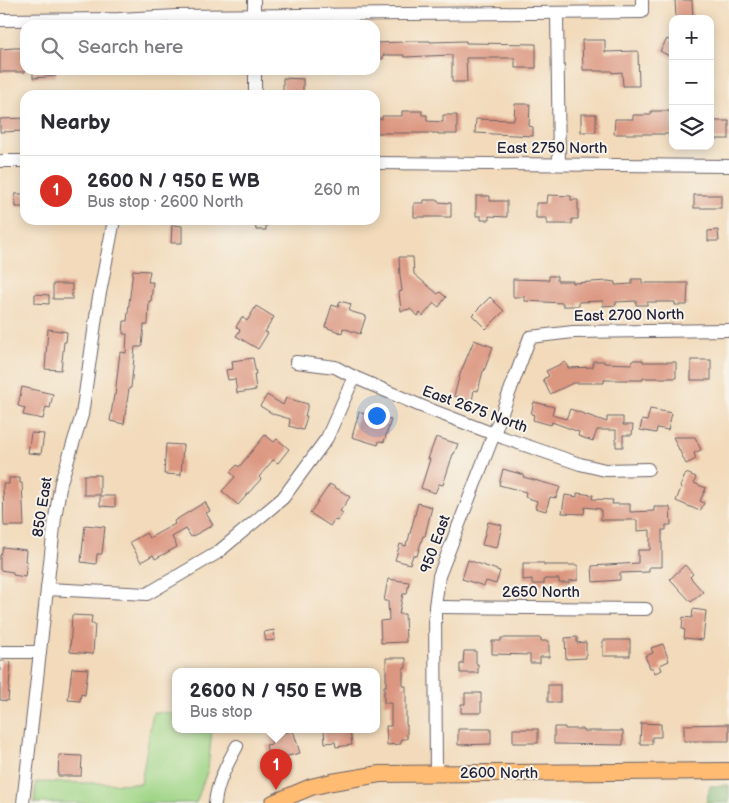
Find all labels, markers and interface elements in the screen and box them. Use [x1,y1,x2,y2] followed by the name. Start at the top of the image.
[669,15,714,150] map controls
[669,15,714,60] button: +
[20,20,380,75] search box
[38,34,66,62] icon: search
[78,36,183,59] text: Search here
[669,60,714,105] button: −
[669,105,714,150] button: layers
[40,110,110,135] text: Nearby
[497,139,607,158] street label: East 2750 North
[87,170,260,193] text: 2600 N / 950 E WB
[53,181,59,200] text: 1
[314,181,360,200] text: 260 m
[87,193,243,212] text: Bus stop · 2600 North
[574,305,684,326] street label: East 2700 North
[420,382,530,437] street label: East 2675 North
[364,403,390,429] your location
[28,475,57,539] street label: 850 East
[416,512,455,576] street label: 950 East
[502,583,580,602] street label: 2650 North
[172,668,380,733] popup
[190,680,362,703] text: 2600 N / 950 E WB
[190,703,252,722] text: Bus stop
[260,749,292,790] pin: 1
[460,764,538,783] street label: 2600 North

